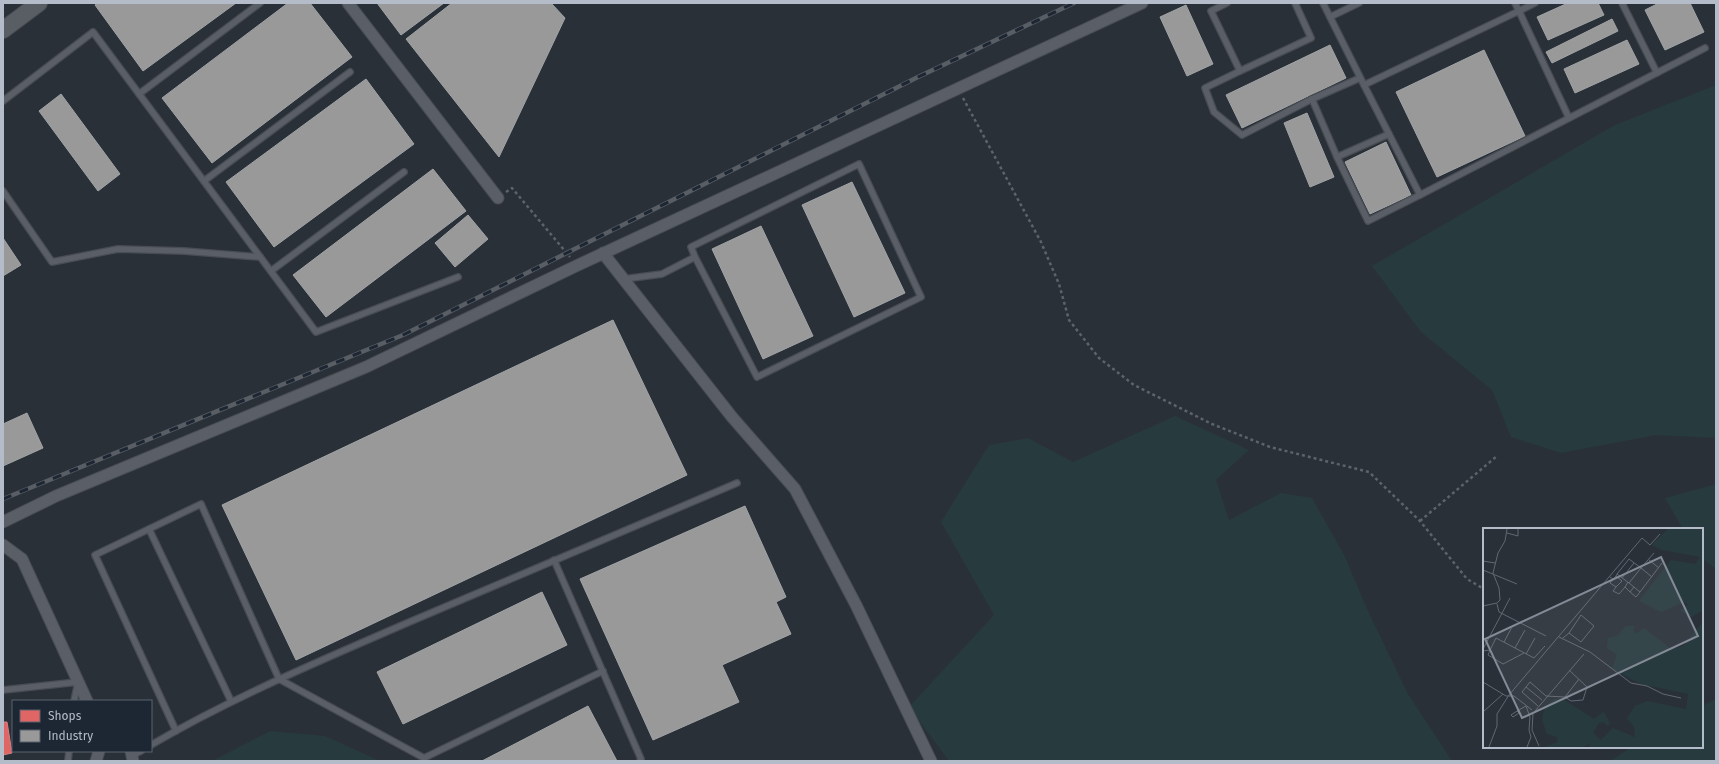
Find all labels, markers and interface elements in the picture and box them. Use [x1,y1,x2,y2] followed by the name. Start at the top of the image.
[1483,528,1703,748] inset map
[12,700,152,752] legend
[48,709,82,723] text: Shops
[48,729,93,743] text: Industry

